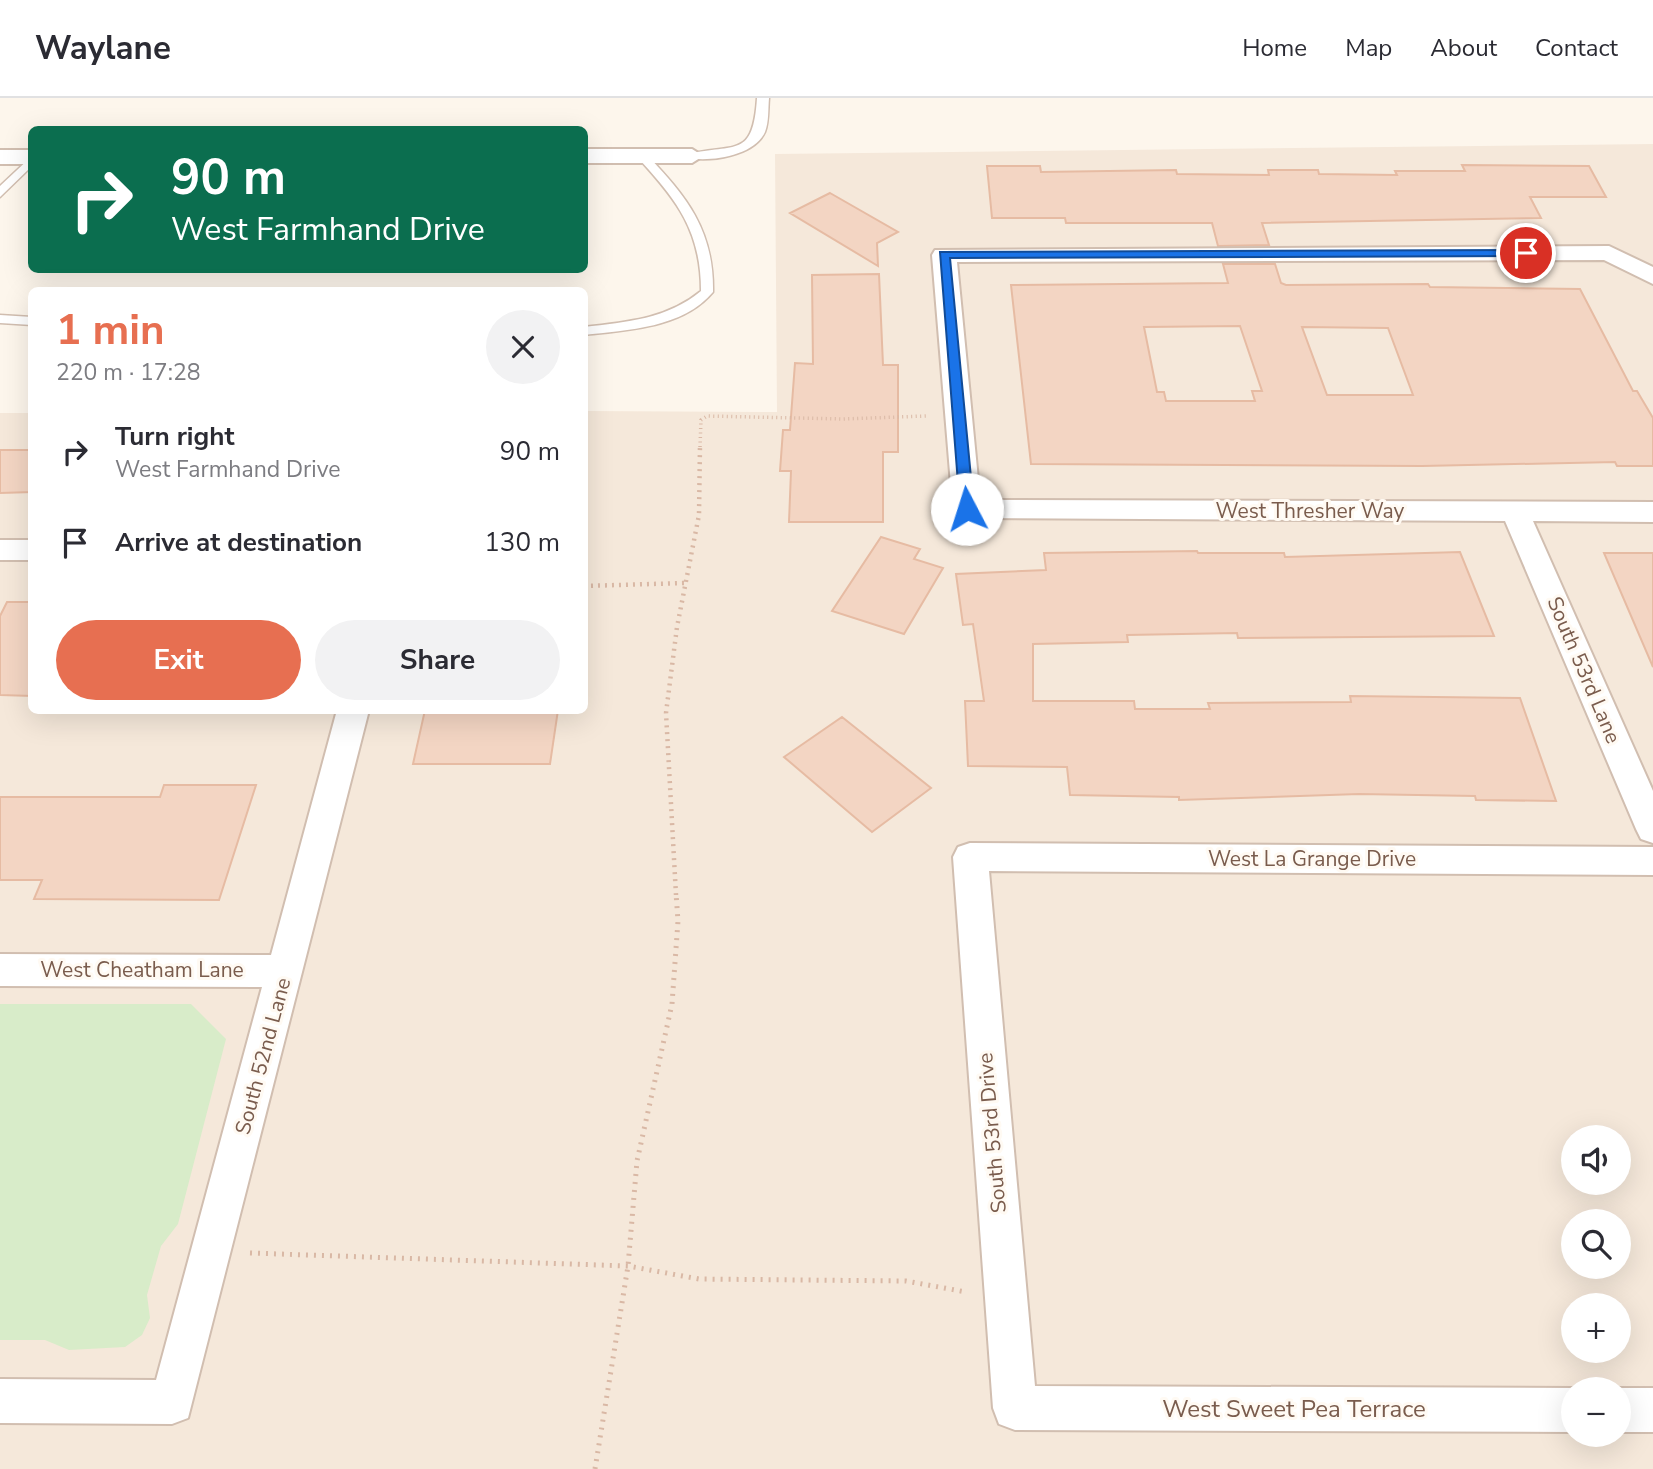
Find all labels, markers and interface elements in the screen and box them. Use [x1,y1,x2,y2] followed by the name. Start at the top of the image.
[35,26,171,71] text: Waylane
[1242,32,1307,64] text: Home
[1345,32,1392,64] text: Map
[1430,32,1497,64] text: About
[1535,32,1618,64] text: Contact
[171,144,286,211] text: 90 m
[56,154,147,245] icon: right
[171,208,485,251] text: West Farmhand Drive
[1496,223,1556,283] pin
[1507,234,1545,272] icon: arrive
[56,302,165,359] text: 1 min
[486,310,560,384] button: close
[56,357,201,388] text: 220 m · 17:28
[115,419,234,454] text: Turn right
[56,433,94,471] icon: right
[500,434,560,469] text: 90 m
[115,454,341,485] text: West Farmhand Drive
[930,472,1004,546] position arrow
[1216,497,1405,525] street label: West Thresher Way
[56,524,94,562] icon: arrive
[115,525,362,560] text: Arrive at destination
[484,525,560,560] text: 130 m
[1540,592,1628,748] street label: South 53rd Lane
[56,620,301,700] button: Exit
[315,620,560,700] button: Share
[1208,845,1416,873] street label: West La Grange Drive
[40,956,244,984] street label: West Cheatham Lane
[229,974,297,1138] street label: South 52nd Lane
[971,1052,1013,1214] street label: South 53rd Drive
[1561,1125,1631,1447] map controls
[1561,1125,1631,1195] button: sound
[1561,1209,1631,1279] button: search
[1561,1293,1631,1363] button: +
[1561,1377,1631,1447] button: −
[1162,1393,1426,1425] street label: West Sweet Pea Terrace

